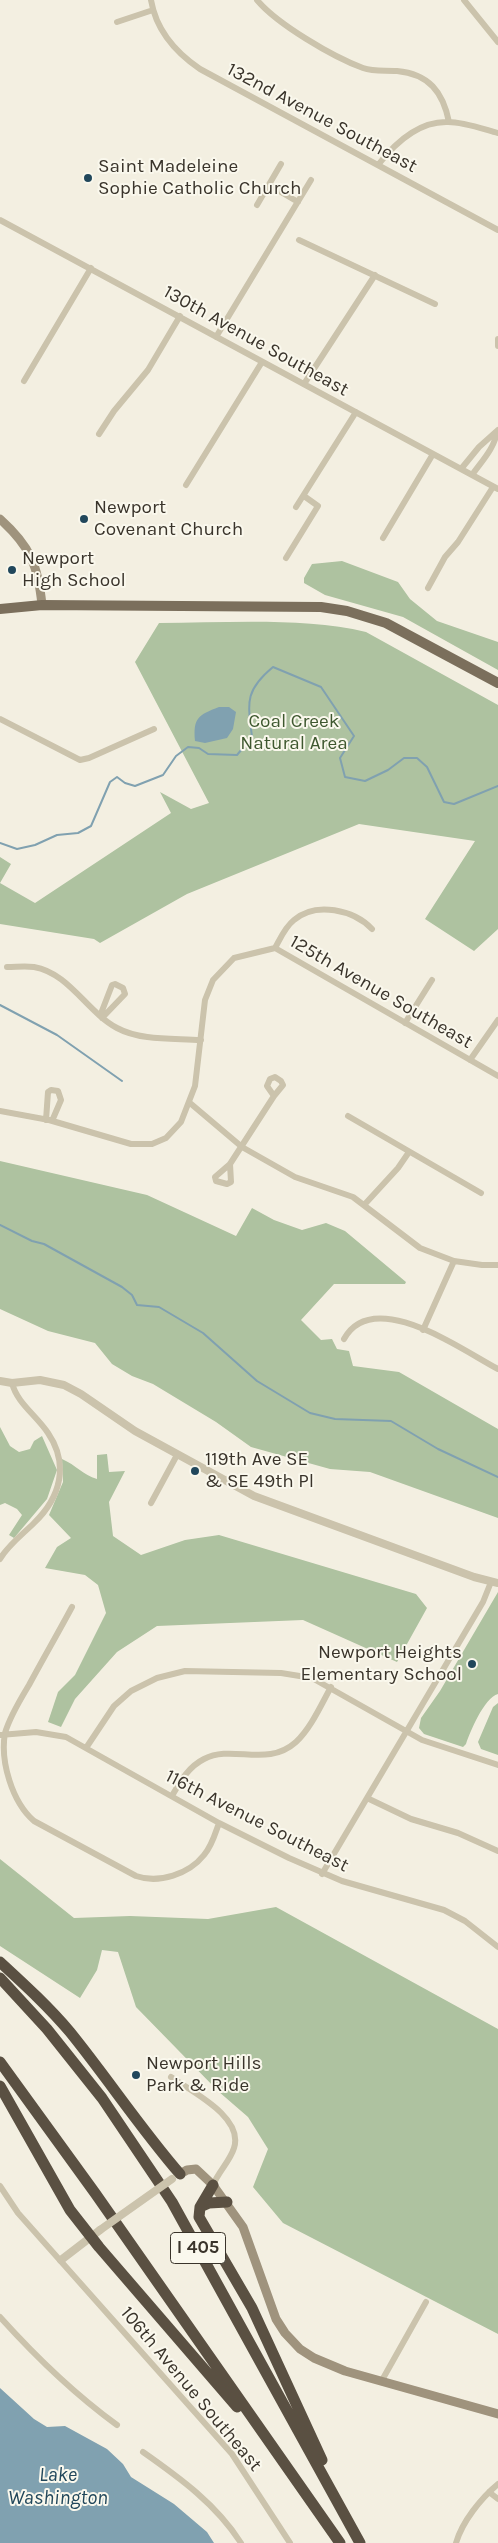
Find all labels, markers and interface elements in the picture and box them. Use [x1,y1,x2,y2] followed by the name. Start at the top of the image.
[223,58,421,178] street label: 132nd Avenue Southeast
[98,156,302,200] place label: Saint Madeleine Sophie Catholic Church
[82,172,94,184] marker: Saint Madeleine Sophie Catholic Church
[159,281,353,401] street label: 130th Avenue Southeast
[94,497,243,541] place label: Newport Covenant Church
[78,513,90,525] marker: Newport Covenant Church
[22,548,126,592] place label: Newport High School
[6,564,18,576] marker: Newport High School
[240,711,348,755] park label: Coal Creek Natural Area
[285,930,477,1054] street label: 125th Avenue Southeast
[205,1449,314,1493] place label: 119th Ave SE & SE 49th Pl
[189,1465,201,1477] marker: 119th Ave SE & SE 49th Pl
[301,1642,462,1686] place label: Newport Heights Elementary School
[466,1658,478,1670] marker: Newport Heights Elementary School
[161,1765,353,1877] street label: 116th Avenue Southeast
[146,2053,262,2097] place label: Newport Hills Park & Ride
[130,2069,142,2081] marker: Newport Hills Park & Ride
[170,2232,226,2264] road number: I 405
[115,2302,267,2476] street label: 106th Avenue Southeast
[8,2463,108,2510] water label: Lake Washington

